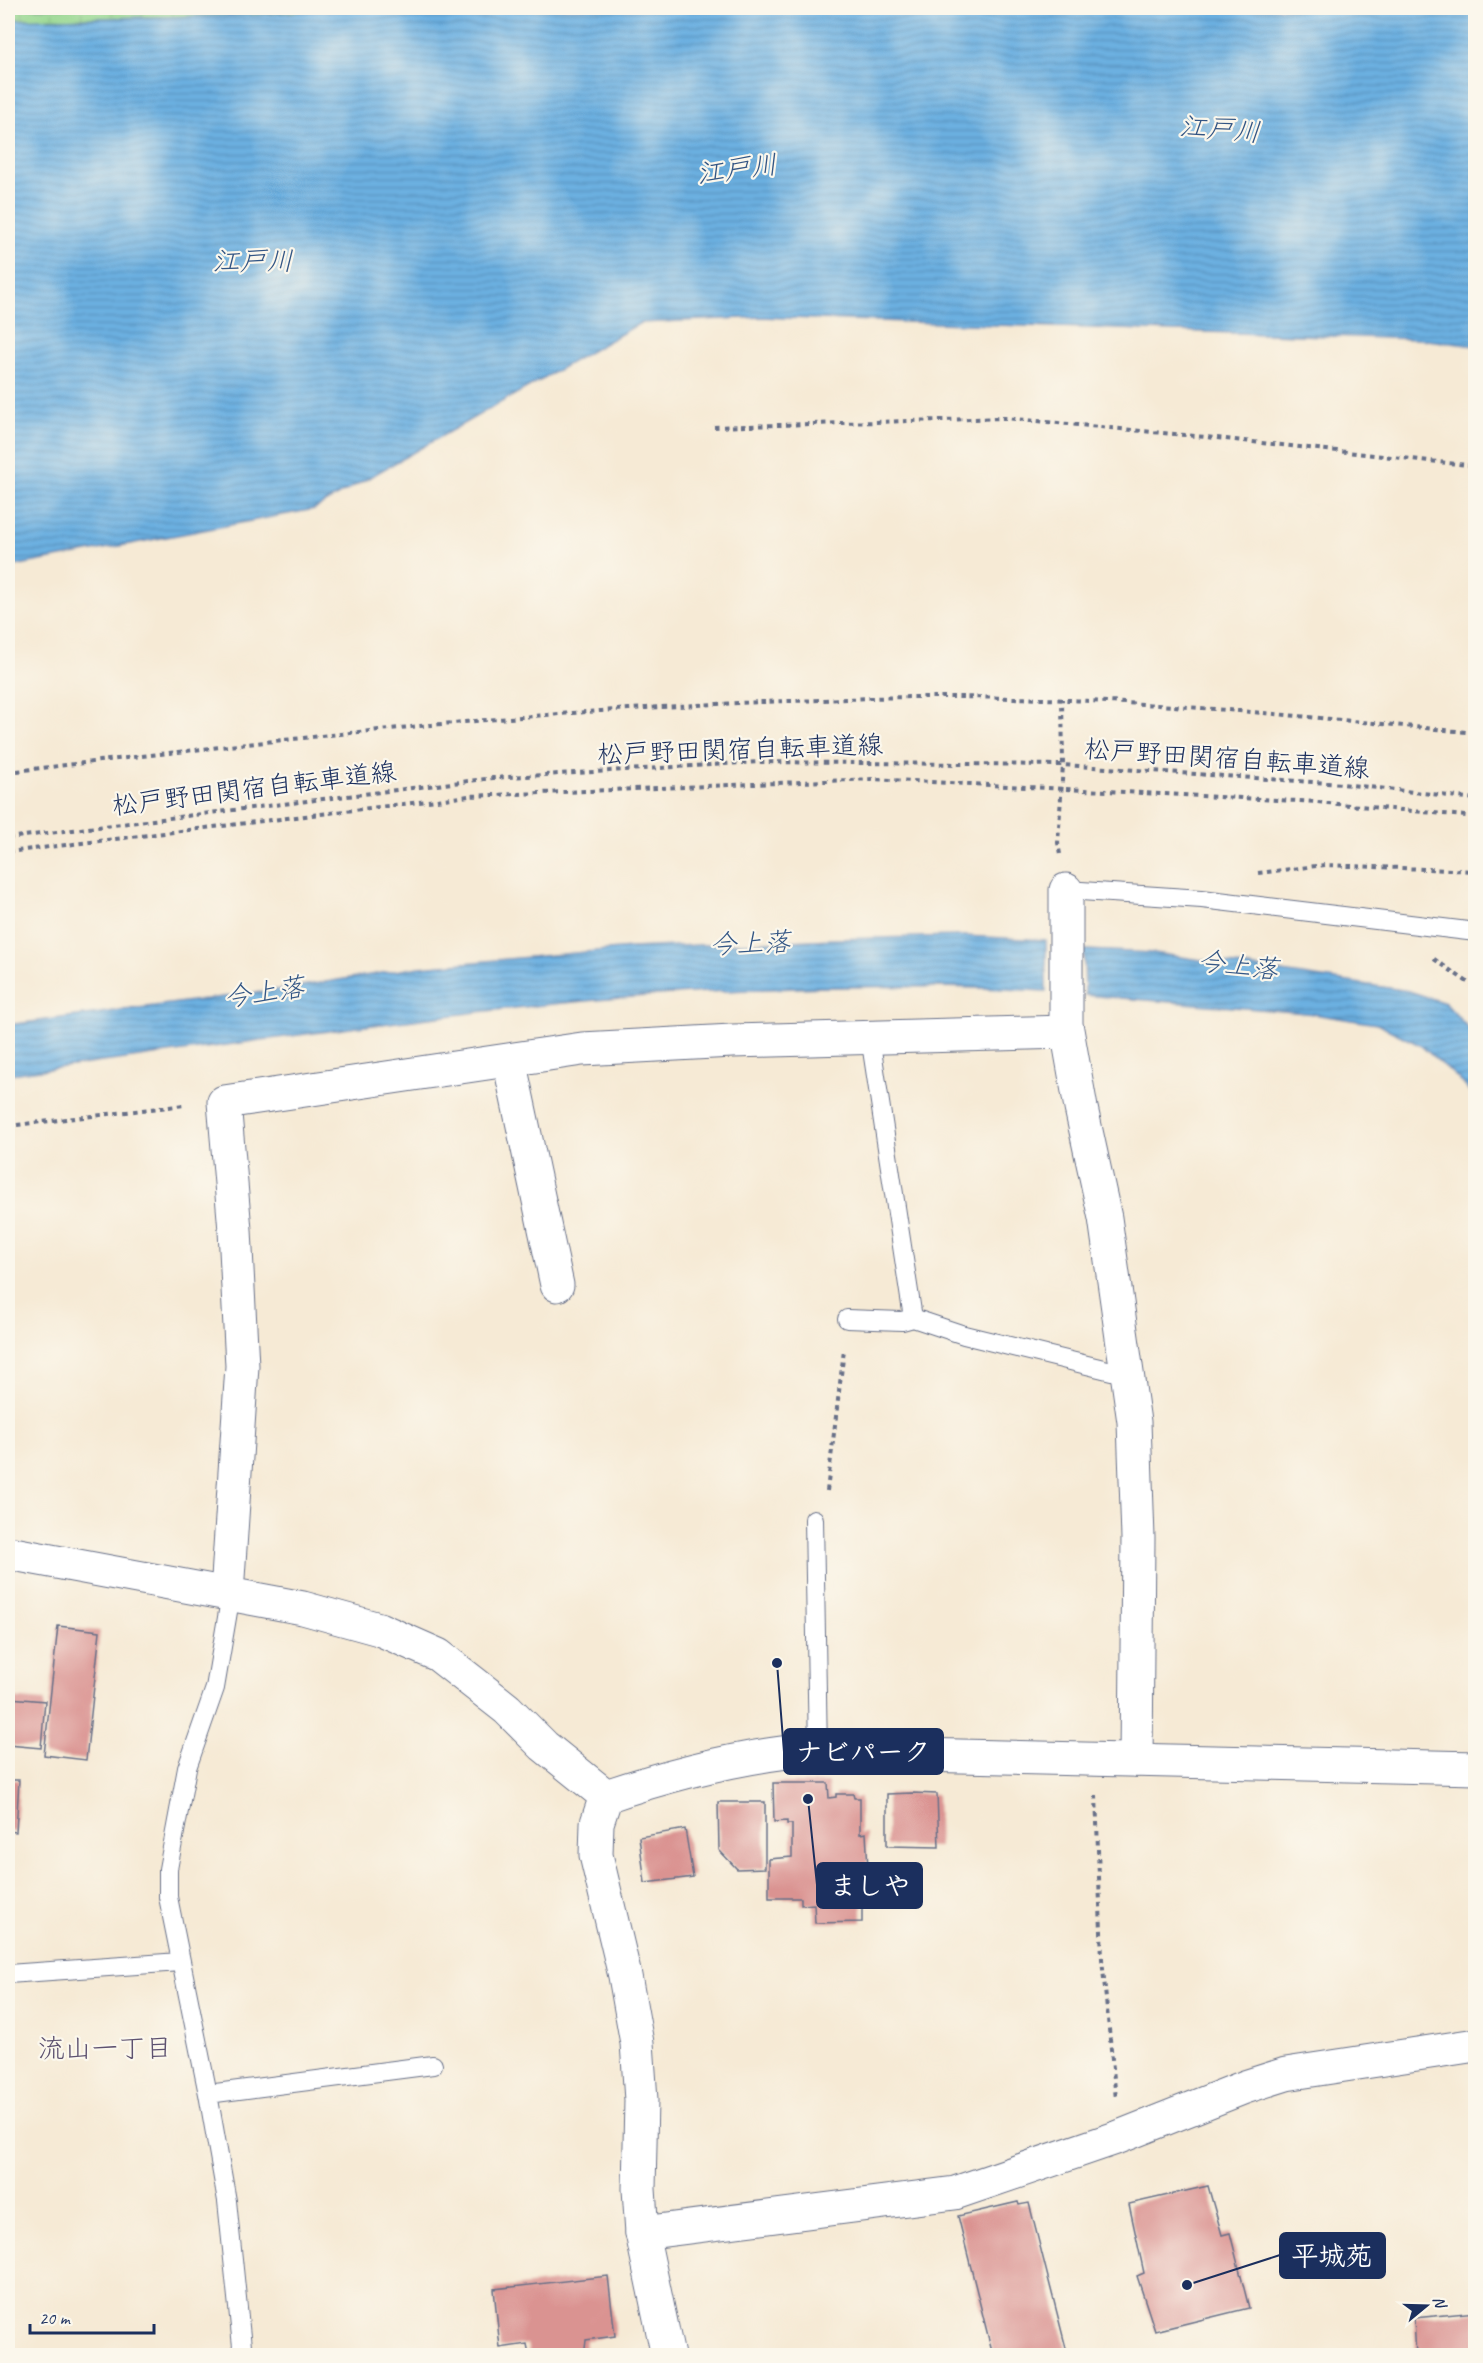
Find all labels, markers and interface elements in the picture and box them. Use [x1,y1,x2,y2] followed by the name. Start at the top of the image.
[1178,109,1262,149] water label: 江戸川
[695,147,779,191] water label: 江戸川
[213,244,294,278] water label: 江戸川
[597,728,884,771] street label: 松戸野田関宿自転車道線
[1083,732,1371,785] street label: 松戸野田関宿自転車道線
[110,755,398,822] street label: 松戸野田関宿自転車道線
[709,925,793,961] water label: 今上落
[1196,943,1282,987] water label: 今上落
[222,969,308,1014] water label: 今上落
[784,1729,943,1774] callout: ナビパーク
[796,1735,931,1769] text: ナビパーク
[817,1863,922,1908] callout: ましや
[830,1869,911,1903] text: ましや
[38,2031,173,2065] district label: 流山一丁目
[1280,2233,1385,2278] callout: 平城苑
[1292,2239,1373,2273] text: 平城苑
[1396,2276,1456,2336] north arrow
[1428,2294,1451,2312] text: N
[30,2297,154,2335] scale bar
[39,2307,72,2329] text: 20 m

